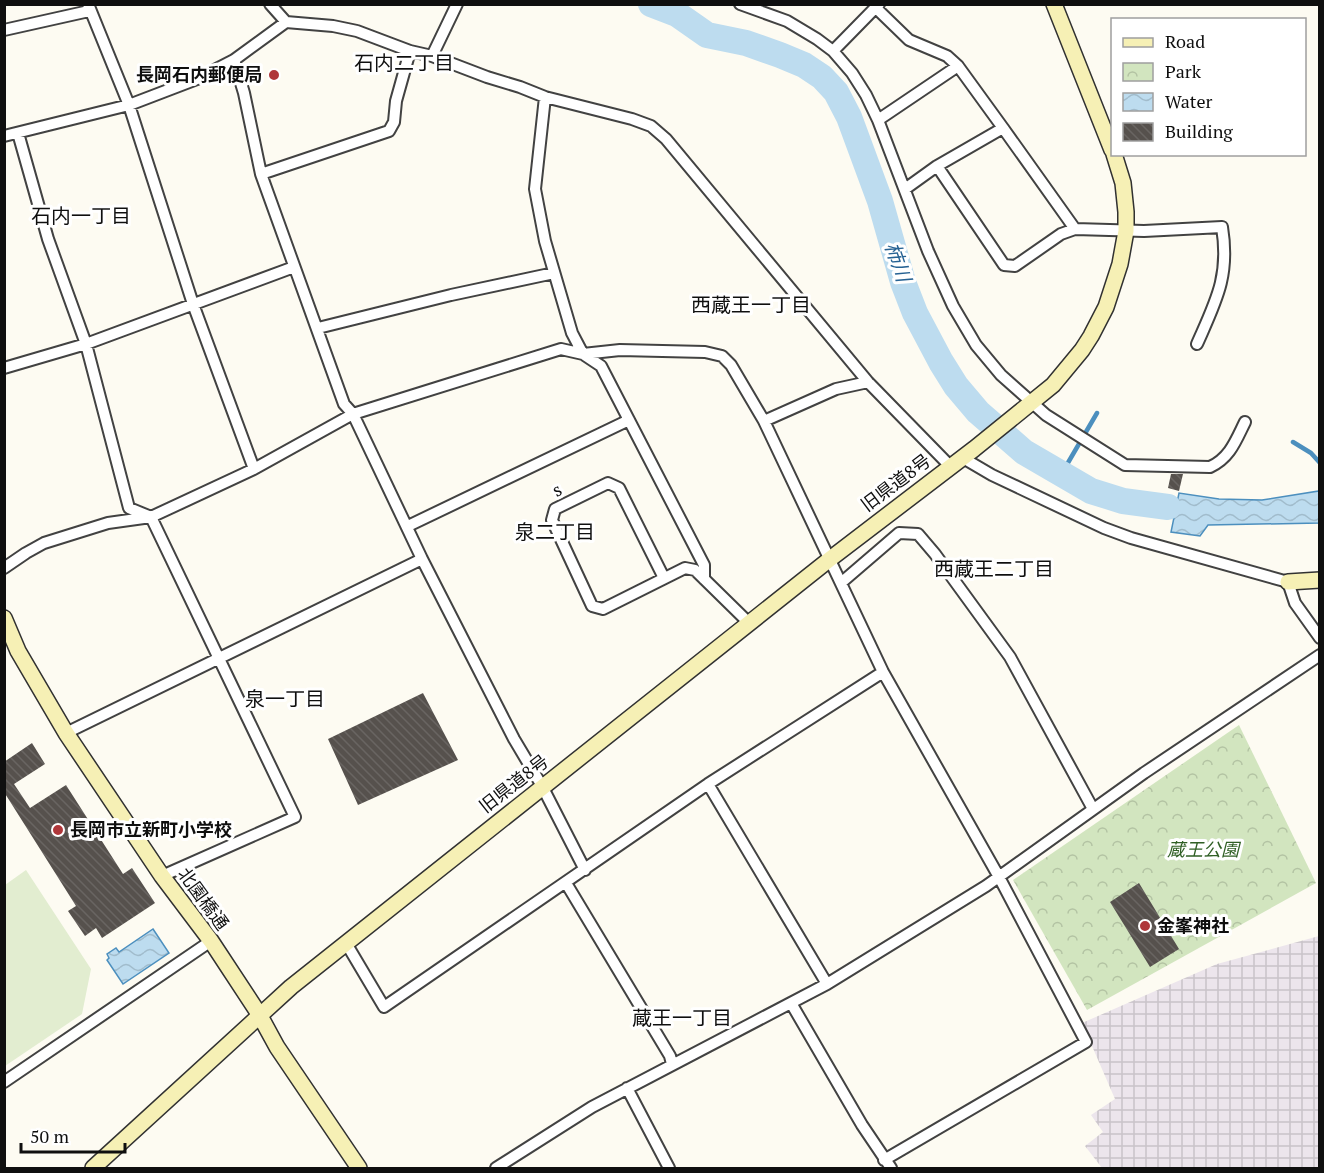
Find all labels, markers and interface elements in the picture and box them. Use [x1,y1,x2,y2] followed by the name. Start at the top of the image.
[1111,18,1306,156] legend
[1165,29,1205,53] text: Road
[354,49,454,76] district label: 石内二丁目
[1165,59,1202,83] text: Park
[136,62,262,86] place label: 長岡石内郵便局
[267,68,281,82] marker: 長岡石内郵便局
[1165,89,1212,113] text: Water
[1165,119,1233,143] text: Building
[31,202,131,229] district label: 石内一丁目
[879,239,918,287] water label: 柿川
[691,291,811,318] district label: 西蔵王一丁目
[856,448,935,516] street label: 旧県道8号
[547,477,566,502] street label: s
[515,518,595,545] district label: 泉二丁目
[934,555,1054,582] district label: 西蔵王二丁目
[245,685,325,712] district label: 泉一丁目
[474,749,553,818] street label: 旧県道8号
[70,817,232,841] place label: 長岡市立新町小学校
[51,823,65,837] marker: 長岡市立新町小学校
[1167,837,1242,861] park label: 蔵王公園
[173,862,235,935] street label: 北園橋通
[1157,913,1229,937] place label: 金峯神社
[1138,919,1152,933] marker: 金峯神社
[632,1004,732,1031] district label: 蔵王一丁目
[21,1116,124,1154] scale bar
[30,1124,70,1148] text: 50 m

